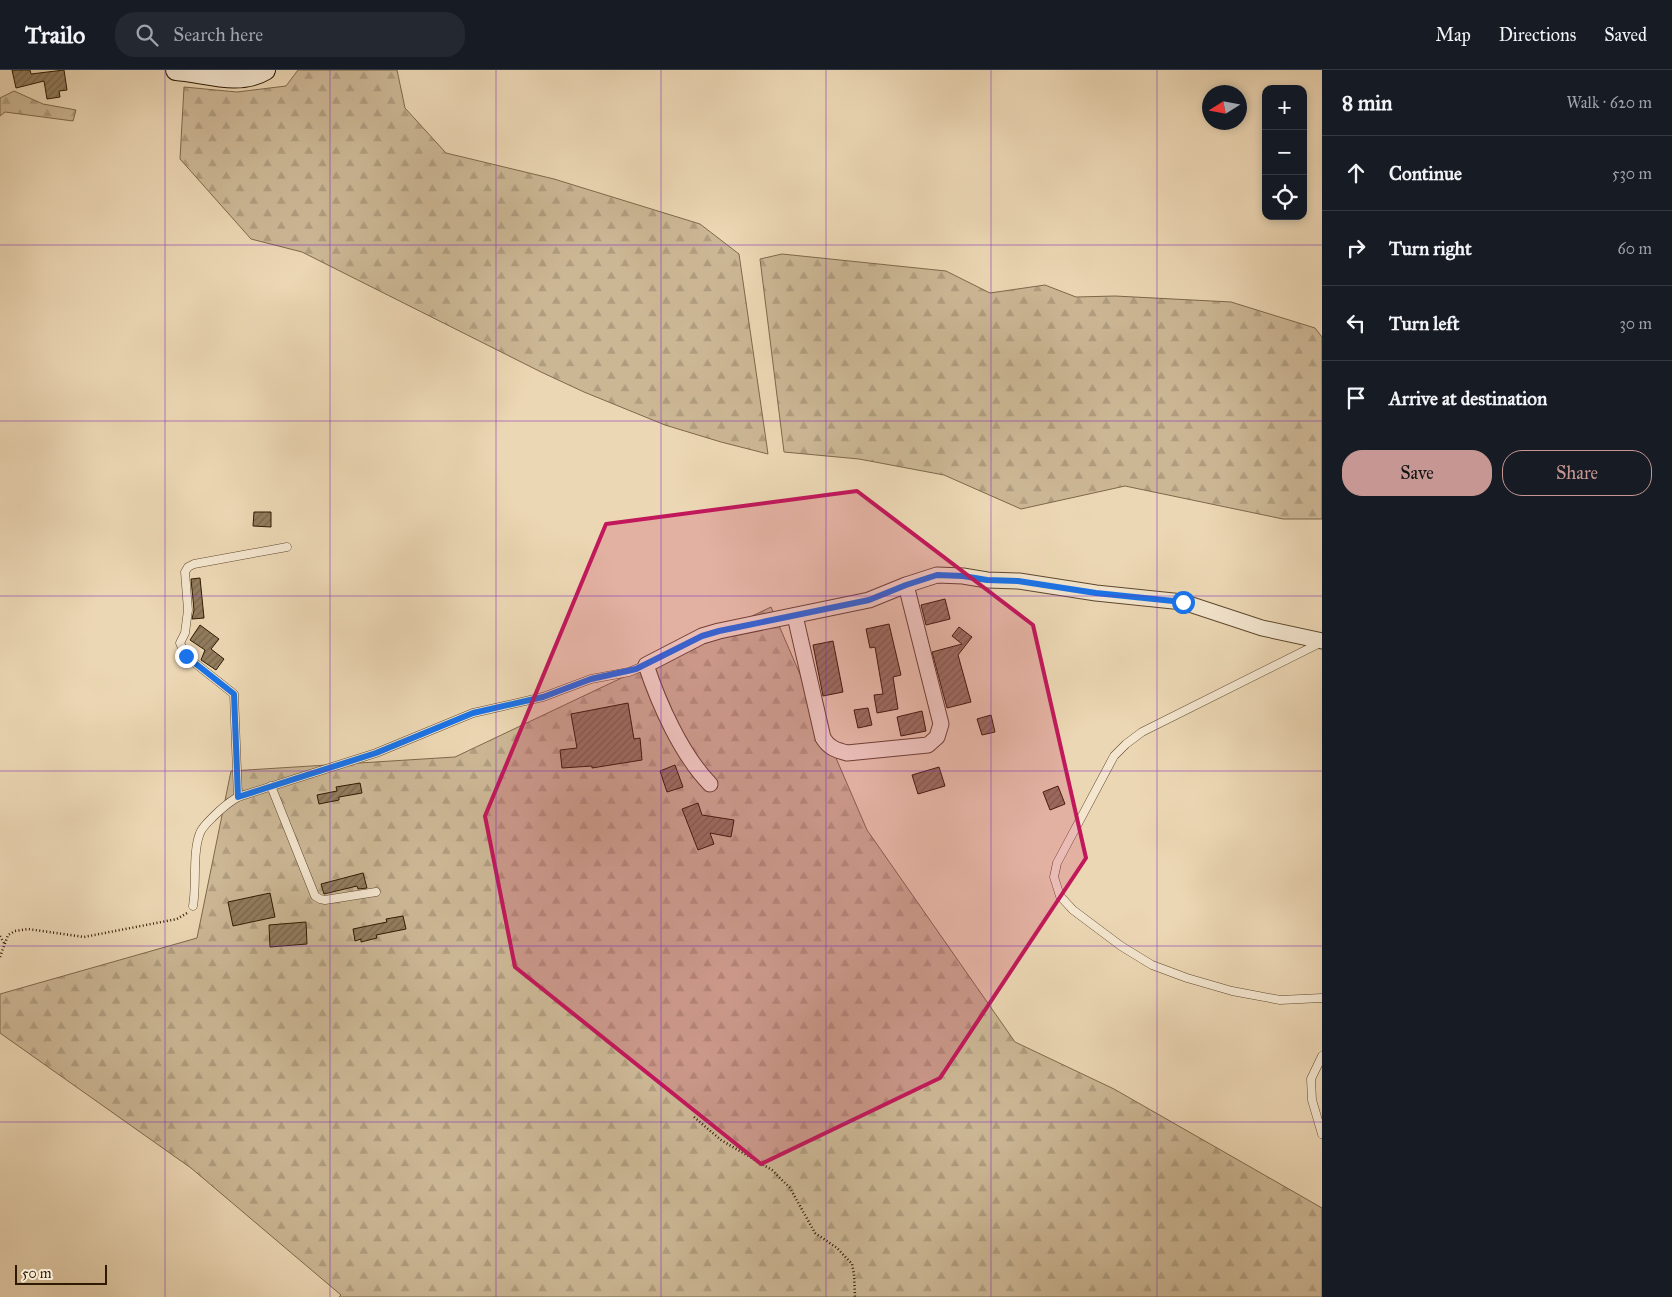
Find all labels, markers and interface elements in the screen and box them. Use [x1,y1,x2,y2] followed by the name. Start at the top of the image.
[115,12,465,57] search box
[25,20,85,50] text: Trailo
[133,21,161,49] icon: search
[173,23,263,46] text: Search here
[1435,24,1471,46] text: Map
[1499,24,1576,46] text: Directions
[1604,24,1647,46] text: Saved
[1202,85,1247,130] north arrow
[1262,85,1307,220] map controls
[1262,85,1307,130] button: +
[1342,90,1392,116] text: 8 min
[1566,93,1652,112] text: Walk · 620 m
[1262,130,1307,175] button: −
[1342,159,1370,187] icon: ahead
[1389,162,1462,185] text: Continue
[1612,164,1652,183] text: 530 m
[1262,175,1307,220] button: locate
[1342,234,1370,262] icon: right
[1389,237,1472,260] text: Turn right
[1618,239,1652,258] text: 60 m
[1342,309,1370,337] icon: left
[1389,312,1459,335] text: Turn left
[1619,314,1652,333] text: 30 m
[1342,384,1370,412] icon: arrive
[1389,387,1547,410] text: Arrive at destination
[1342,450,1492,496] button: Save
[1502,450,1652,496] button: Share
[1172,591,1195,614] route start
[175,645,198,668] route end
[15,1262,108,1285] scale bar
[22,1265,51,1282] text: 50 m

